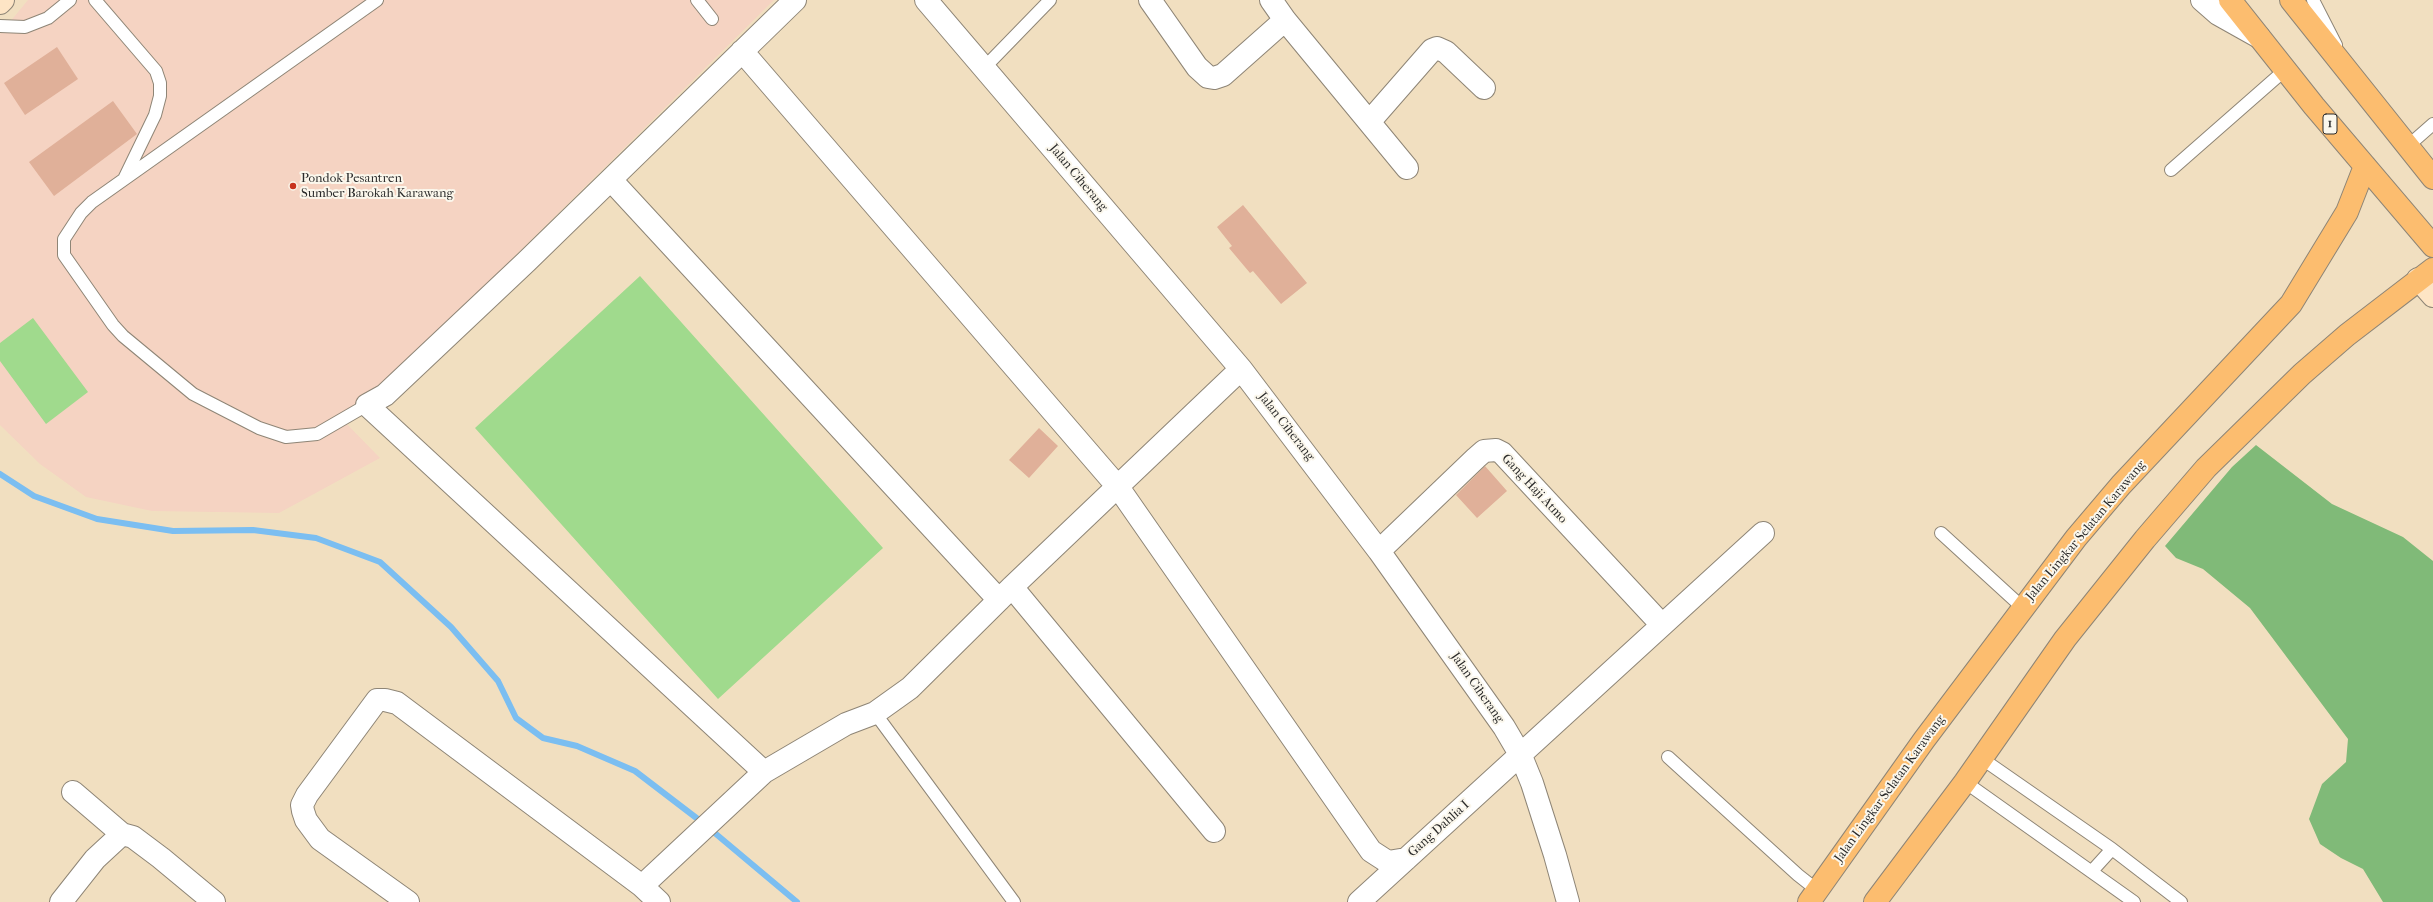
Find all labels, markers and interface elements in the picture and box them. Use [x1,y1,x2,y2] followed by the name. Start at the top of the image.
[2323,114,2337,134] road number: 1
[1045,141,1111,215] street label: Jalan Ciherang
[301,171,453,202] place label: Pondok Pesantren Sumber Barokah Karawang
[288,181,298,191] marker: Pondok Pesantren Sumber Barokah Karawang
[1254,390,1318,464] street label: Jalan Ciherang
[1498,451,1570,527] street label: Gang Haji Atmo
[2023,458,2149,604] street label: Jalan Lingkar Selatan Karawang
[1447,650,1507,726] street label: Jalan Ciherang
[1831,712,1949,866] street label: Jalan Lingkar Selatan Karawang
[1405,797,1473,861] street label: Gang Dahlia I

